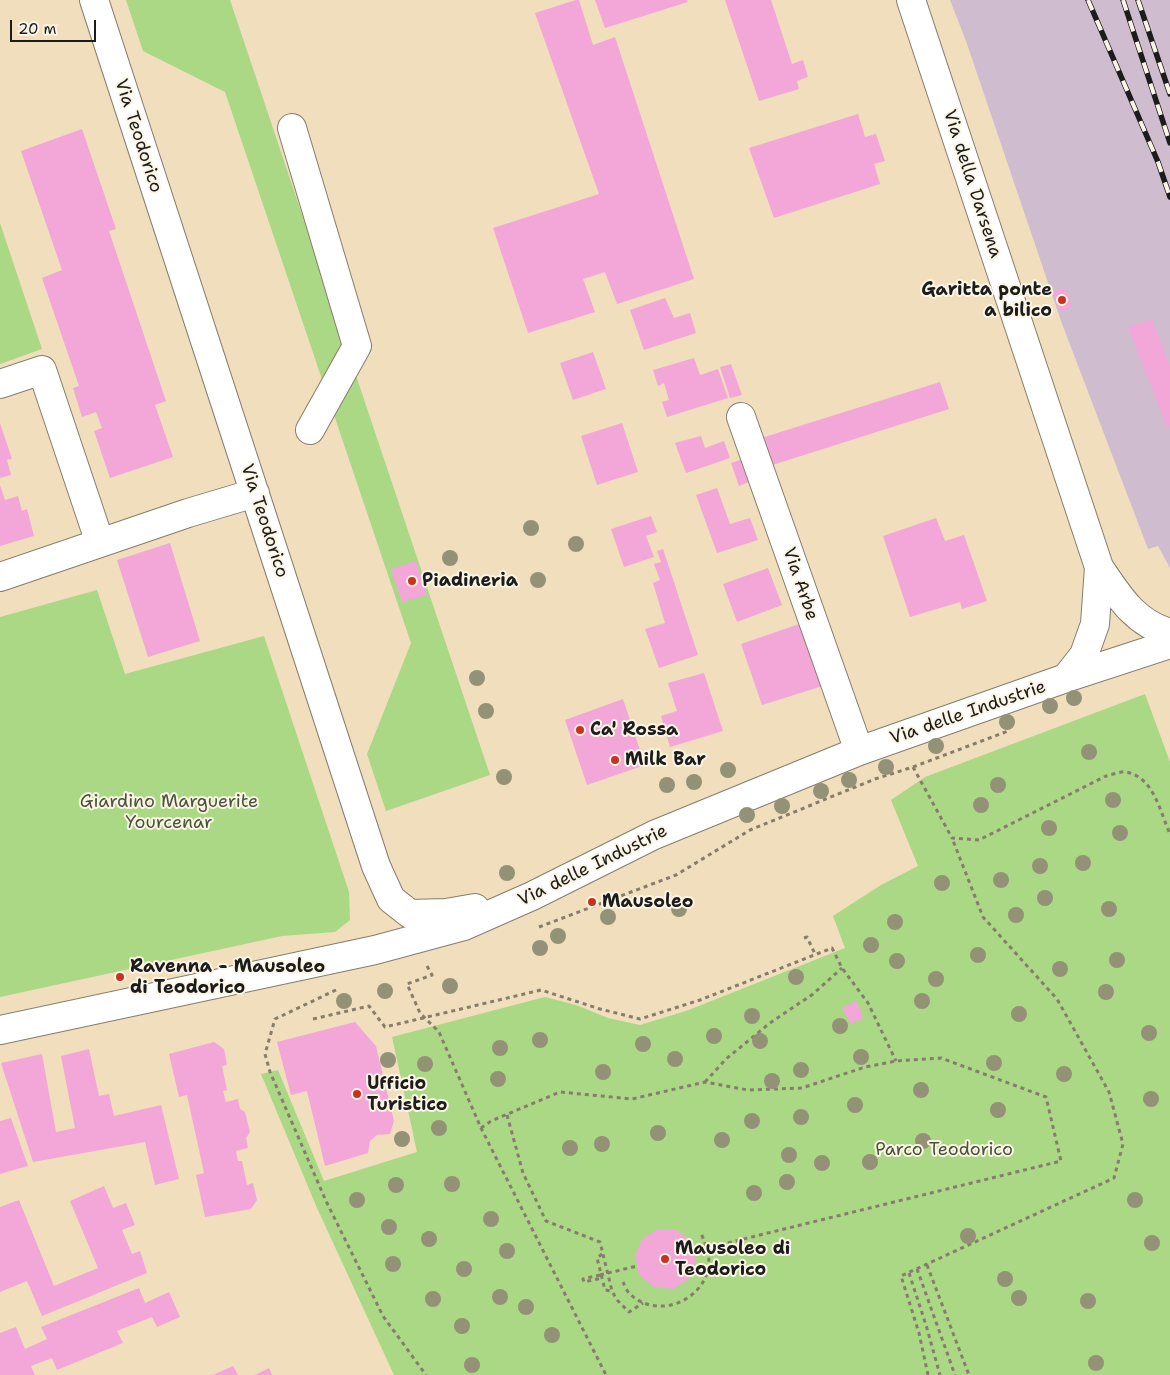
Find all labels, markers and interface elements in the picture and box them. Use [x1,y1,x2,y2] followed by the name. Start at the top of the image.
[12,10,99,42] scale bar
[18,19,57,39] text: 20 m
[109,76,167,196] street label: Via Teodorico
[938,107,1006,261] street label: Via della Darsena
[921,279,1052,322] place label: Garitta ponte a bilico
[1056,294,1068,306] marker: Garitta ponte a bilico
[235,461,293,581] street label: Via Teodorico
[777,545,823,623] street label: Via Arbe
[422,570,518,592] place label: Piadineria
[406,575,418,587] marker: Piadineria
[887,676,1049,750] street label: Via delle Industrie
[590,719,678,741] place label: Ca' Rossa
[574,724,586,736] marker: Ca' Rossa
[625,749,706,771] place label: Milk Bar
[609,754,621,766] marker: Milk Bar
[80,791,258,834] park label: Giardino Marguerite Yourcenar
[515,820,671,912] street label: Via delle Industrie
[602,891,693,913] place label: Mausoleo
[586,896,598,908] marker: Mausoleo
[130,956,325,999] place label: Ravenna - Mausoleo di Teodorico
[114,971,126,983] marker: Ravenna - Mausoleo di Teodorico
[367,1073,447,1116] place label: Ufficio Turistico
[351,1088,363,1100] marker: Ufficio Turistico
[875,1139,1013,1161] park label: Parco Teodorico
[675,1238,790,1280] place label: Mausoleo di Teodorico
[659,1253,671,1265] marker: Mausoleo di Teodorico

